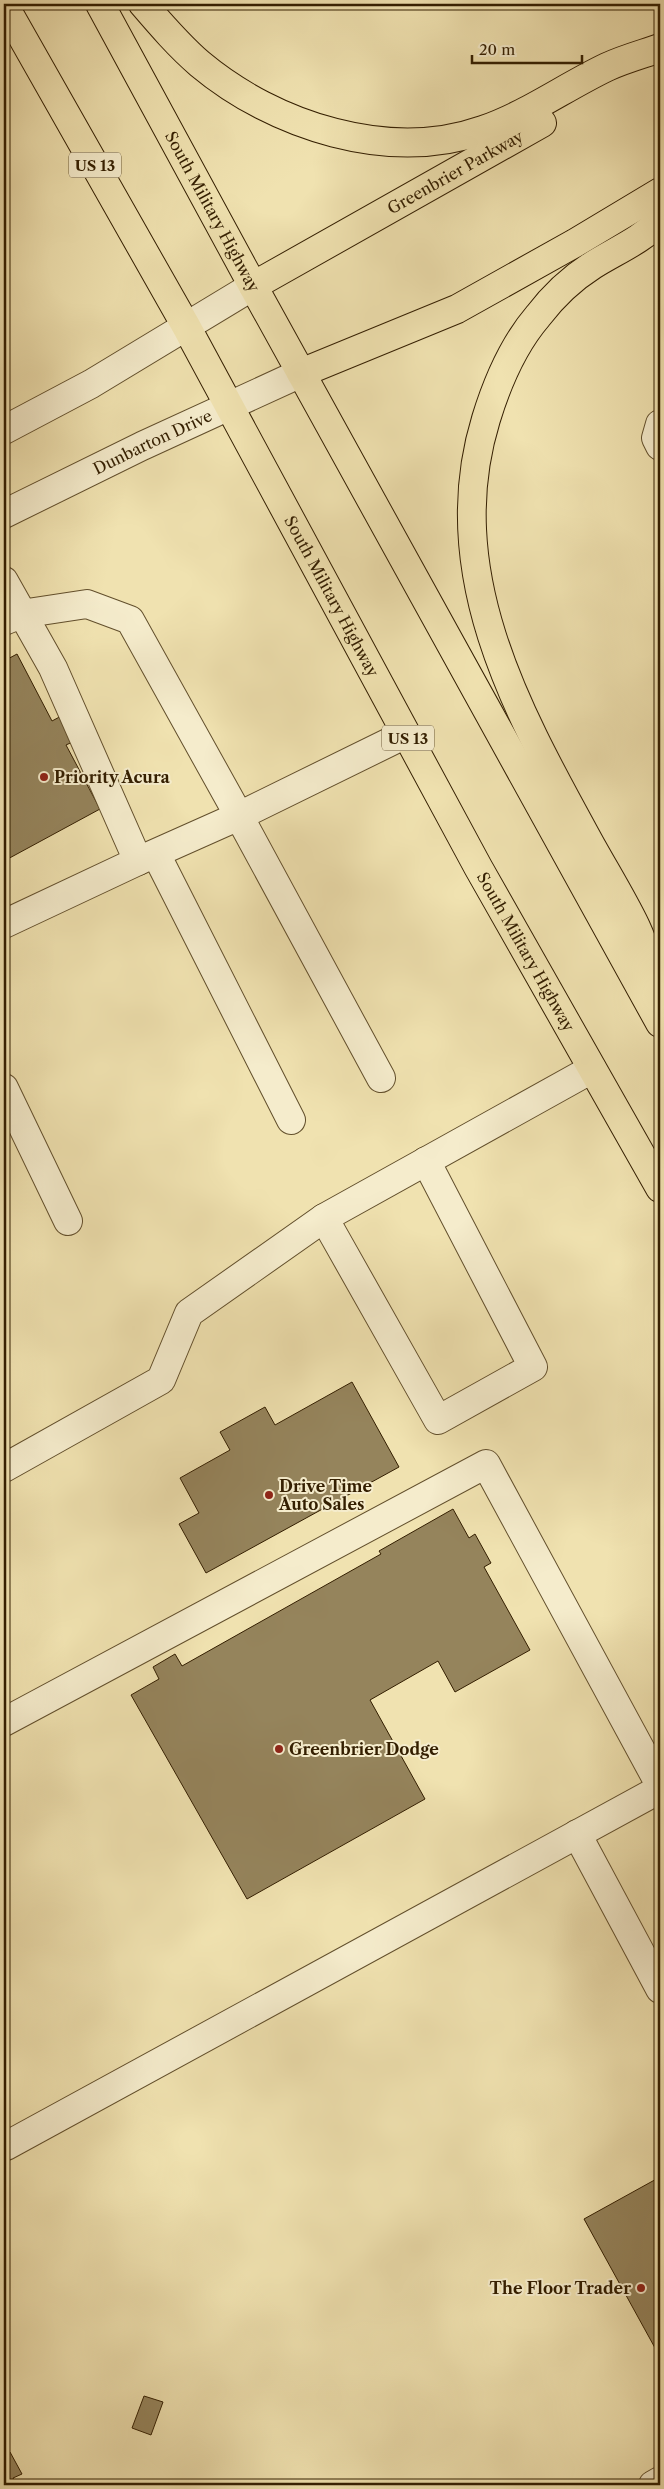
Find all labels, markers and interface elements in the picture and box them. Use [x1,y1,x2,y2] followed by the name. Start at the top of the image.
[472,32,582,64] scale bar
[479,40,515,59] text: 20 m
[384,125,527,218] street label: Greenbrier Parkway
[161,128,265,296] street label: South Military Highway
[69,152,121,178] road number: US 13
[90,405,215,479] street label: Dunbarton Drive
[280,512,384,681] street label: South Military Highway
[382,726,434,750] road number: US 13
[54,767,171,787] place label: Priority Acura
[38,771,50,783] marker: Priority Acura
[473,868,580,1036] street label: South Military Highway
[278,1476,373,1514] place label: Drive Time Auto Sales
[263,1489,275,1501] marker: Drive Time Auto Sales
[289,1739,439,1759] place label: Greenbrier Dodge
[273,1743,285,1755] marker: Greenbrier Dodge
[490,2278,631,2298] place label: The Floor Trader
[635,2282,647,2294] marker: The Floor Trader

